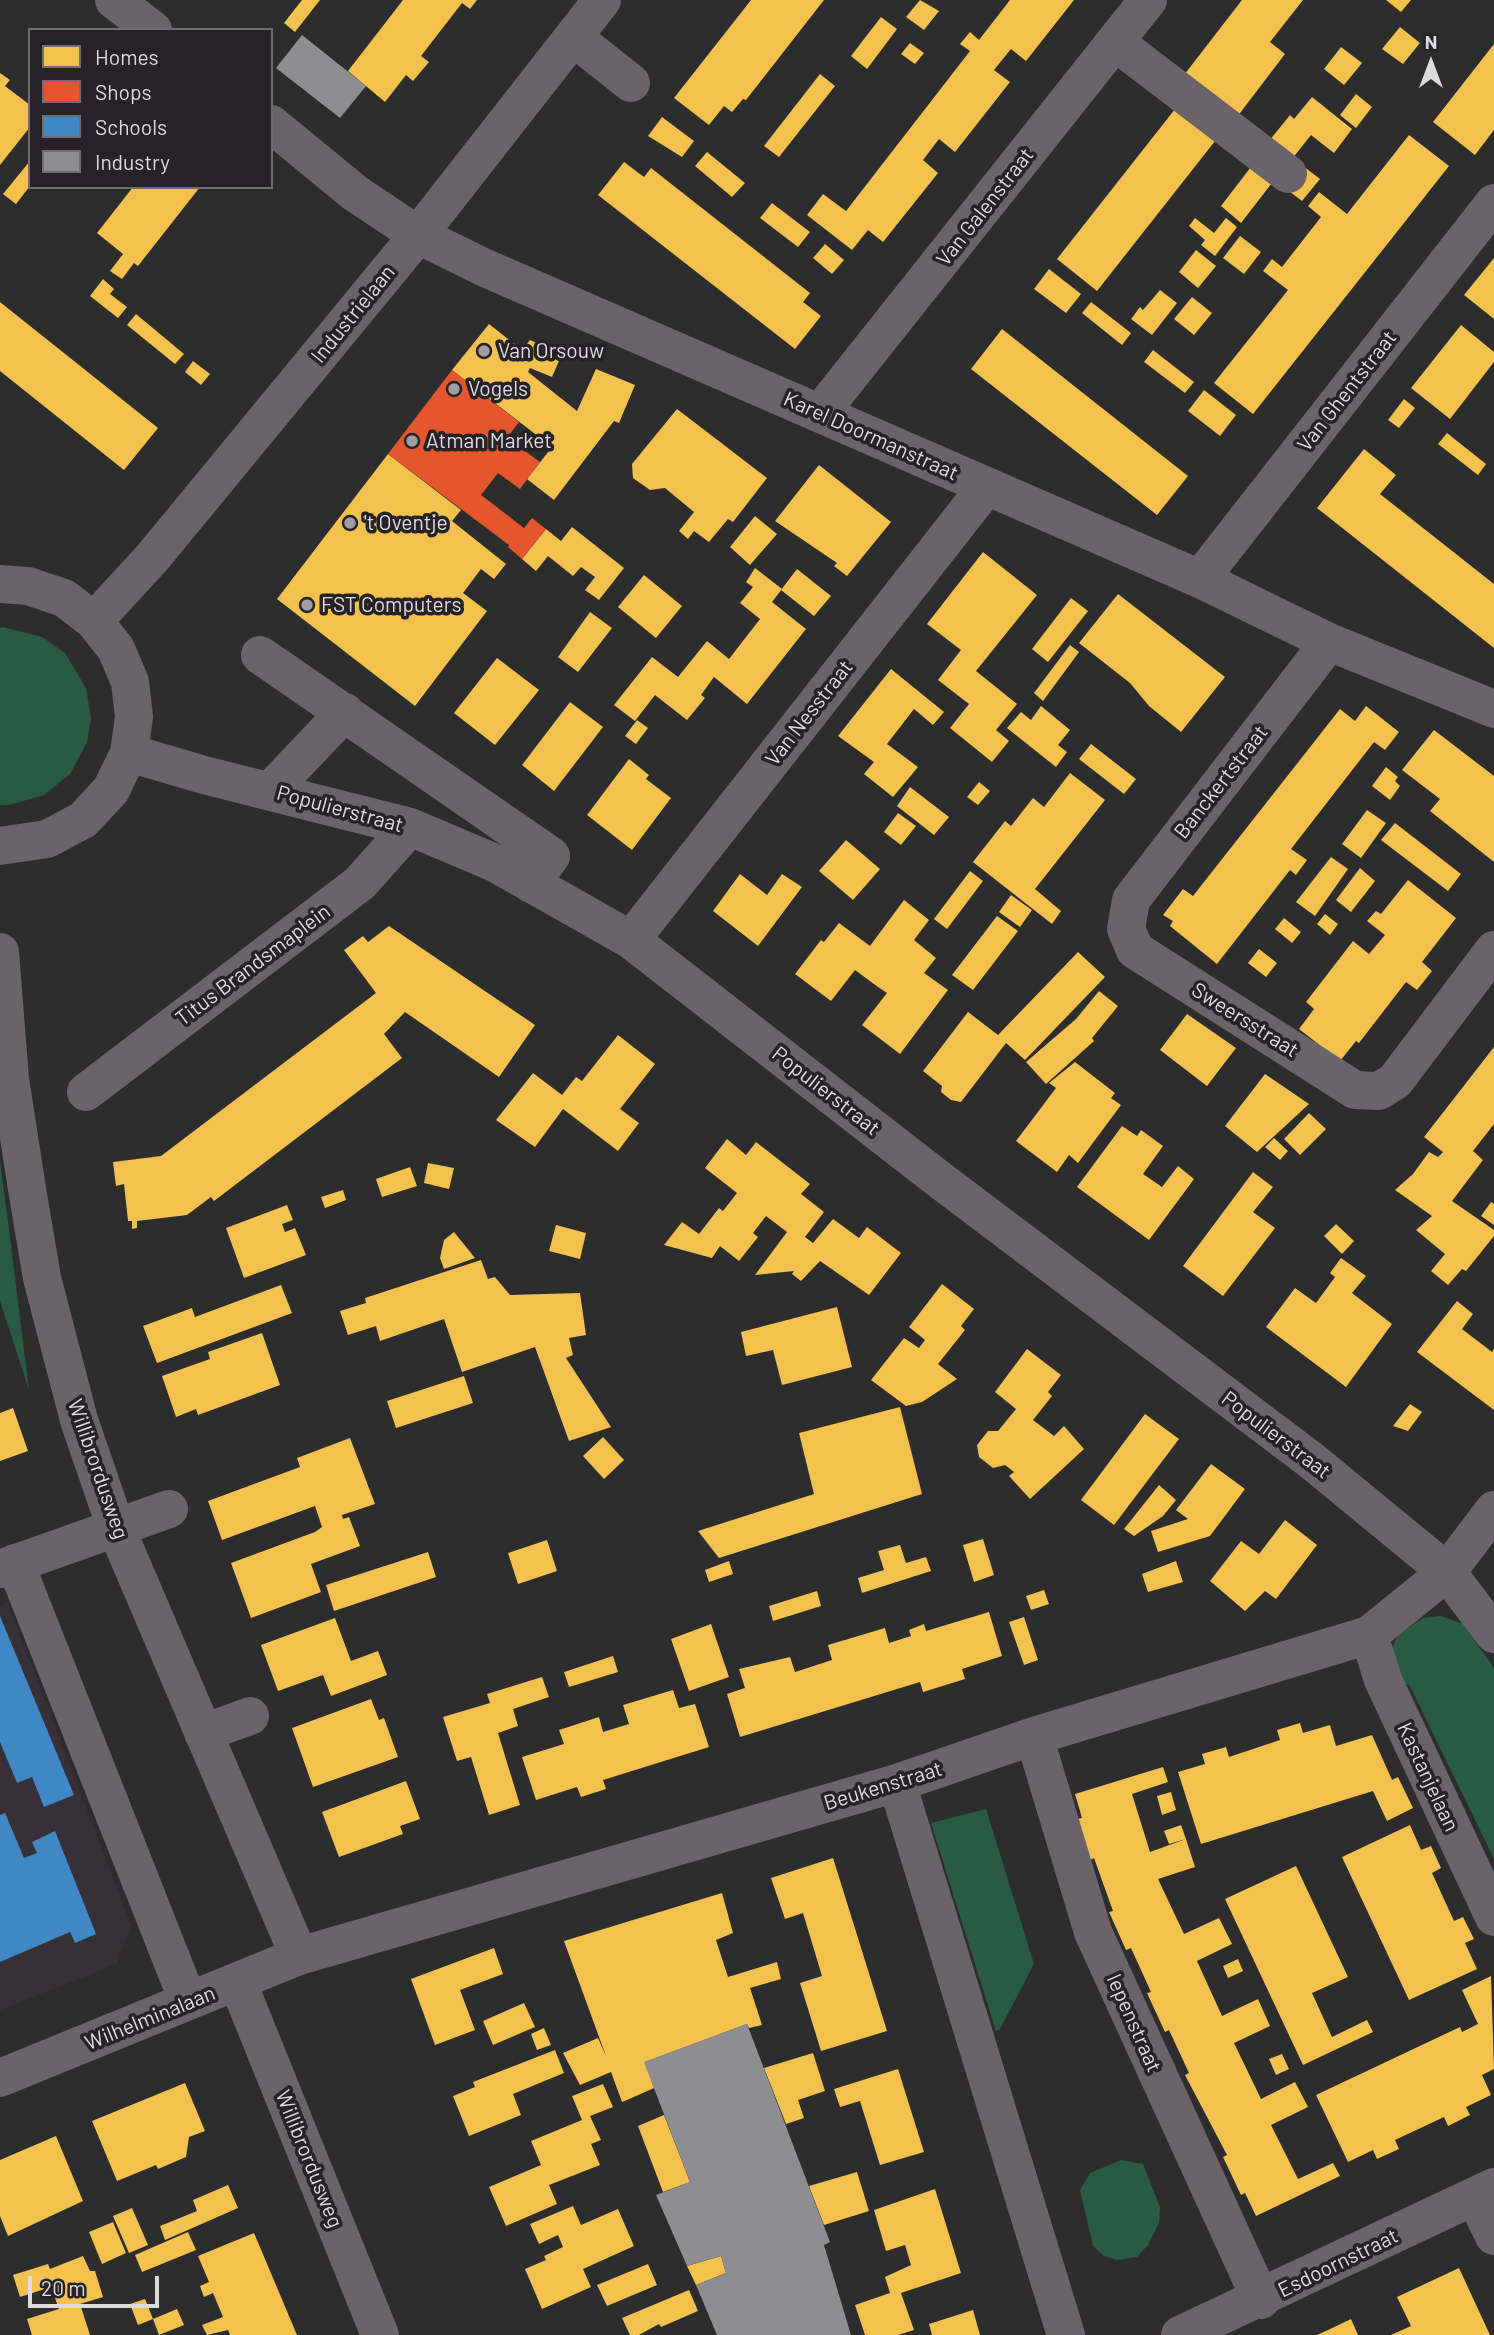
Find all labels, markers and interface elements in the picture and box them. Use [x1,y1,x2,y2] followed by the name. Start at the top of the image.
[28,28,273,189] legend
[1396,28,1466,98] north arrow
[1425,30,1437,53] text: N
[95,44,159,69] text: Homes
[95,79,152,104] text: Shops
[95,114,167,139] text: Schools
[931,143,1039,271] street label: Van Galenstraat
[95,149,170,174] text: Industry
[306,260,400,368] street label: Industrielaan
[1292,326,1402,456] street label: Van Ghentstraat
[498,338,604,364] place label: Van Orsouw
[476,343,492,359] marker: Van Orsouw
[468,376,528,402] place label: Vogels
[446,381,462,397] marker: Vogels
[780,386,962,486] street label: Karel Doormanstraat
[426,428,552,454] place label: Atman Market
[404,433,420,449] marker: Atman Market
[364,510,448,536] place label: 't Oventje
[342,515,358,531] marker: 't Oventje
[321,592,461,618] place label: FST Computers
[299,597,315,613] marker: FST Computers
[760,655,858,771] street label: Van Nesstraat
[1169,720,1273,844] street label: Banckertstraat
[274,780,406,838] street label: Populierstraat
[171,899,335,1031] street label: Titus Brandsmaplein
[1187,977,1303,1063] street label: Sweersstraat
[767,1041,885,1141] street label: Populierstraat
[1217,1386,1335,1484] street label: Populierstraat
[62,1396,134,1542] street label: Willibrordusweg
[1392,1719,1464,1835] street label: Kastanjelaan
[821,1756,945,1816] street label: Beukenstraat
[1101,1970,1167,2076] street label: Iepenstraat
[81,1980,219,2056] street label: Wilhelminalaan
[270,2087,348,2231] street label: Willibrordusweg
[1274,2223,1402,2303] street label: Esdoornstraat
[32,2262,163,2306] scale bar
[41,2275,86,2300] text: 20 m

